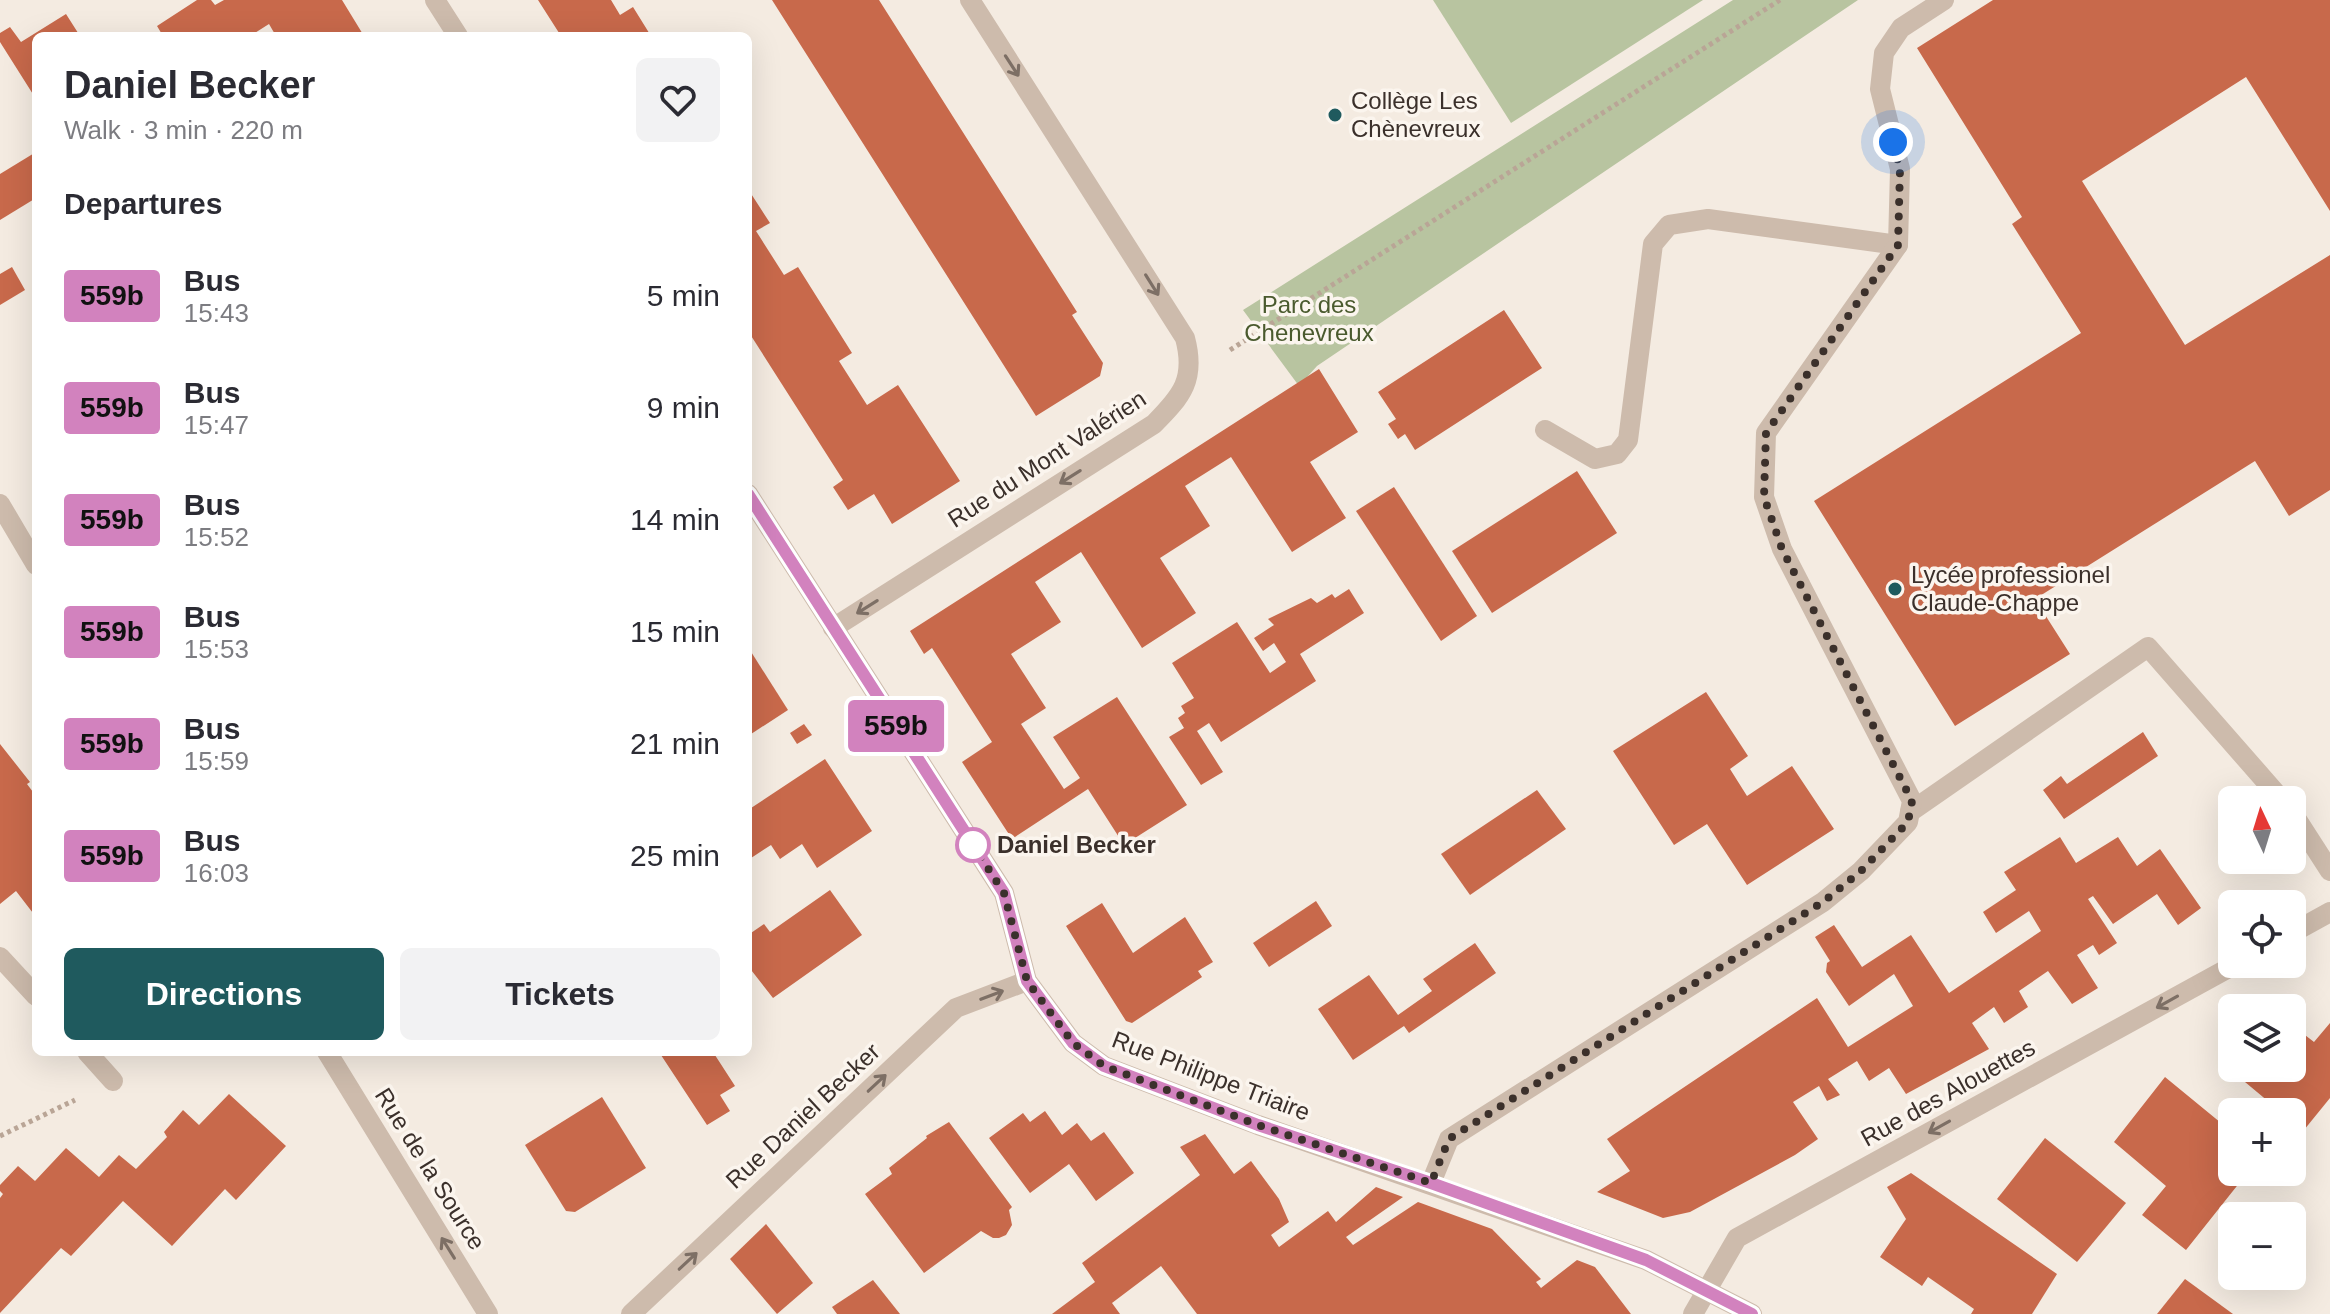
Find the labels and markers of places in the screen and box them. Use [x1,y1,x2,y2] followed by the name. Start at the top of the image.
[1351,87,1480,142] place label: Collège Les Chènevreux
[1326,106,1344,124] marker: Collège Les Chènevreux
[1911,561,2110,616] place label: Lycée professionel Claude-Chappe
[1886,580,1904,598] marker: Lycée professionel Claude-Chappe
[956,828,990,862] marker: Daniel Becker
[997,831,1156,858] place label: Daniel Becker

